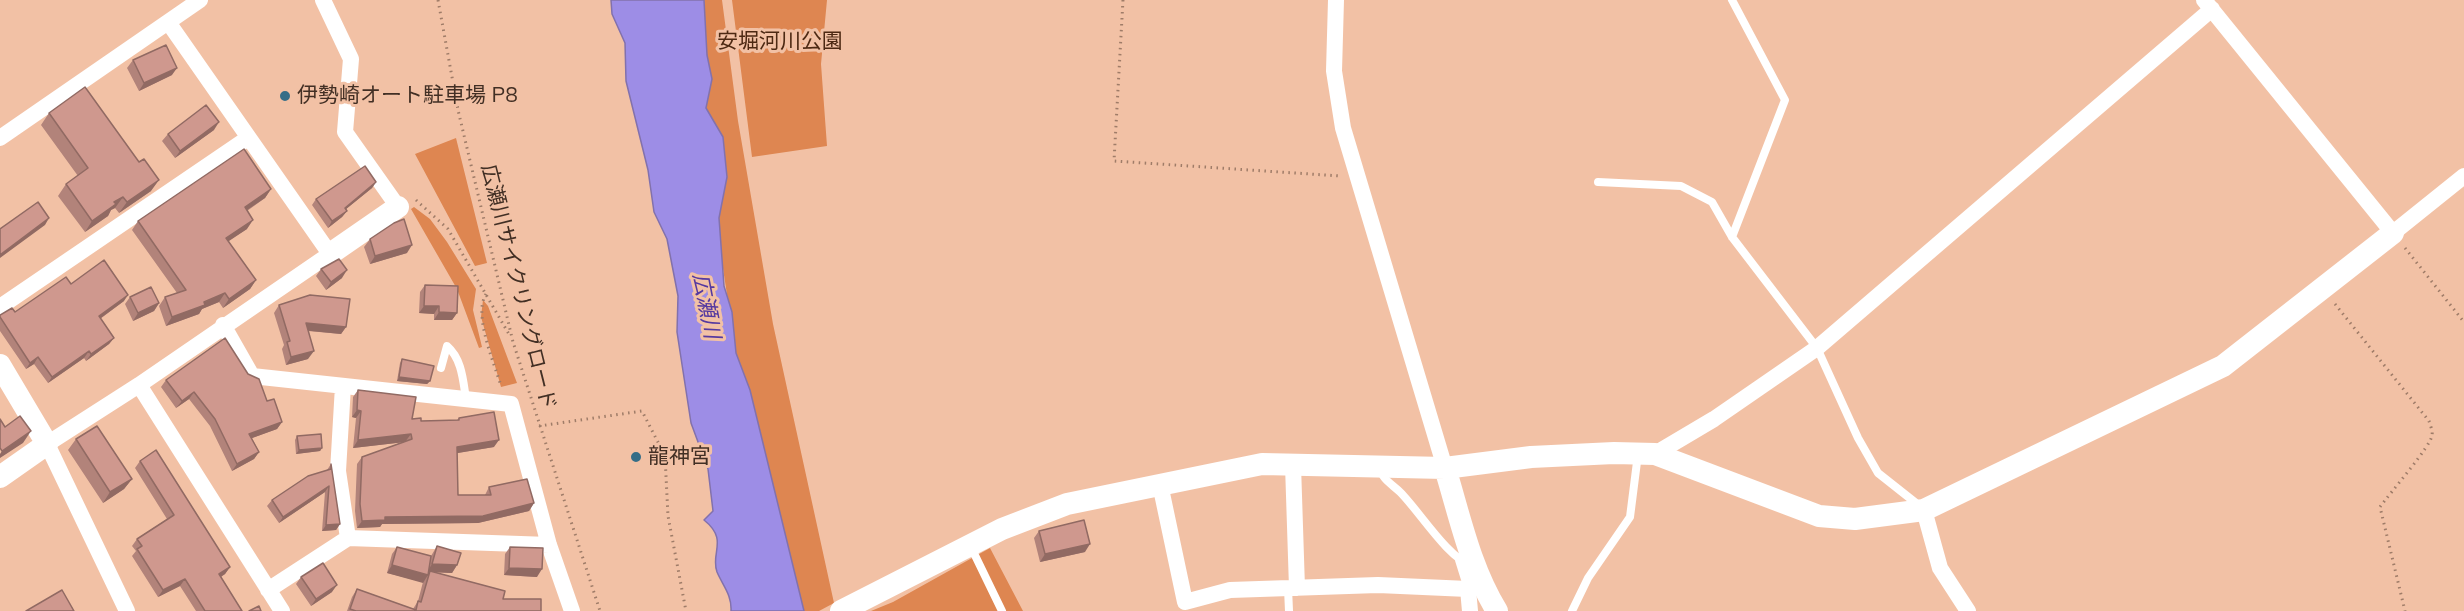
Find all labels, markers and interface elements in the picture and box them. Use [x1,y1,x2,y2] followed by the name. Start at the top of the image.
[717,29,843,55] park label: 安堀河川公園
[297,83,518,109] place label: 伊勢崎オート駐車場 P8
[278,89,292,103] marker: 伊勢崎オート駐車場 P8
[475,162,561,412] street label: 広瀬川サイクリングロード
[687,271,725,341] water label: 広瀬川
[648,444,711,470] place label: 龍神宮
[629,450,643,464] marker: 龍神宮

